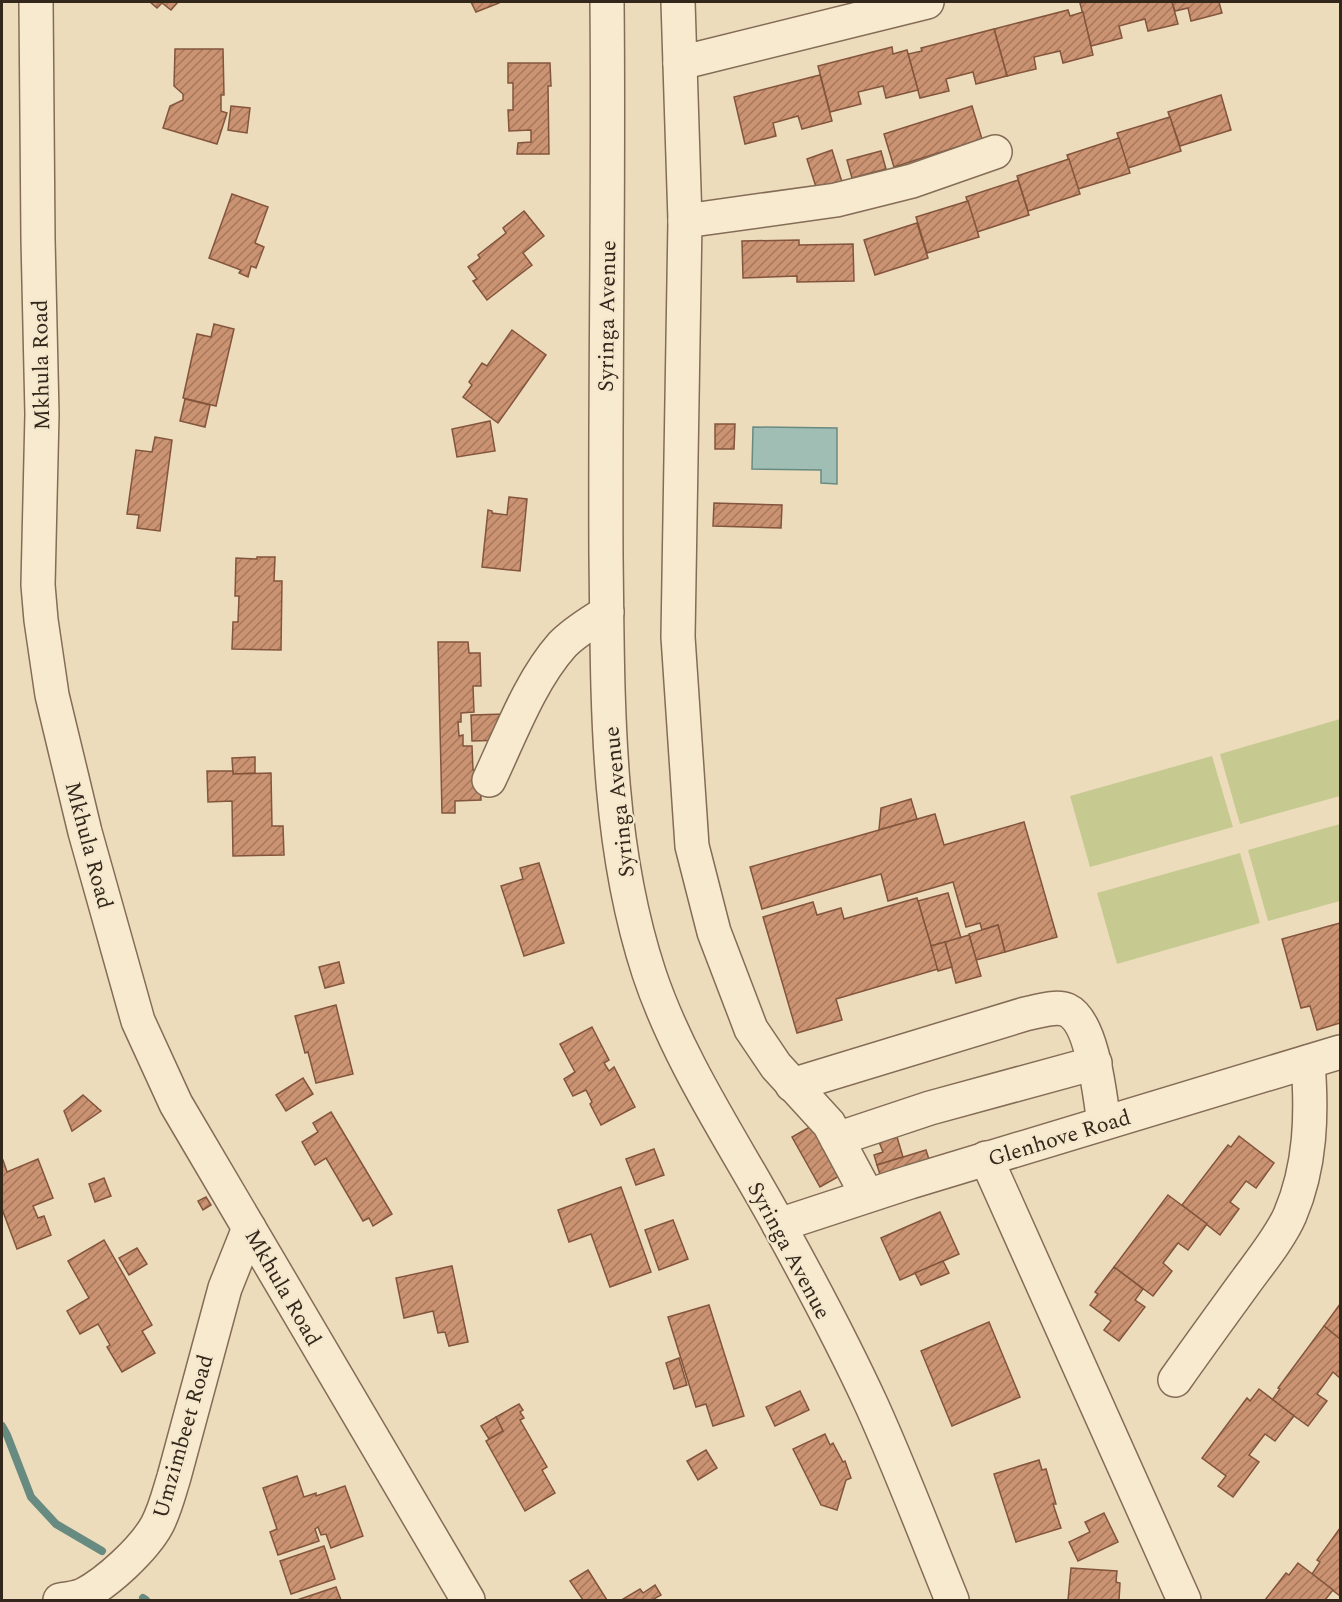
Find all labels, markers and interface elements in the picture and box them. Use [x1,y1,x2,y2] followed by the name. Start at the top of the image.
[590,240,625,392] street label: Syringa Avenue
[24,299,59,431] street label: Mkhula Road
[595,725,644,879] street label: Syringa Avenue
[56,778,121,913] street label: Mkhula Road
[984,1101,1135,1176] street label: Glenhove Road
[739,1176,839,1325] street label: Syringa Avenue
[236,1223,330,1353] street label: Mkhula Road
[144,1351,223,1522] street label: Umzimbeet Road

